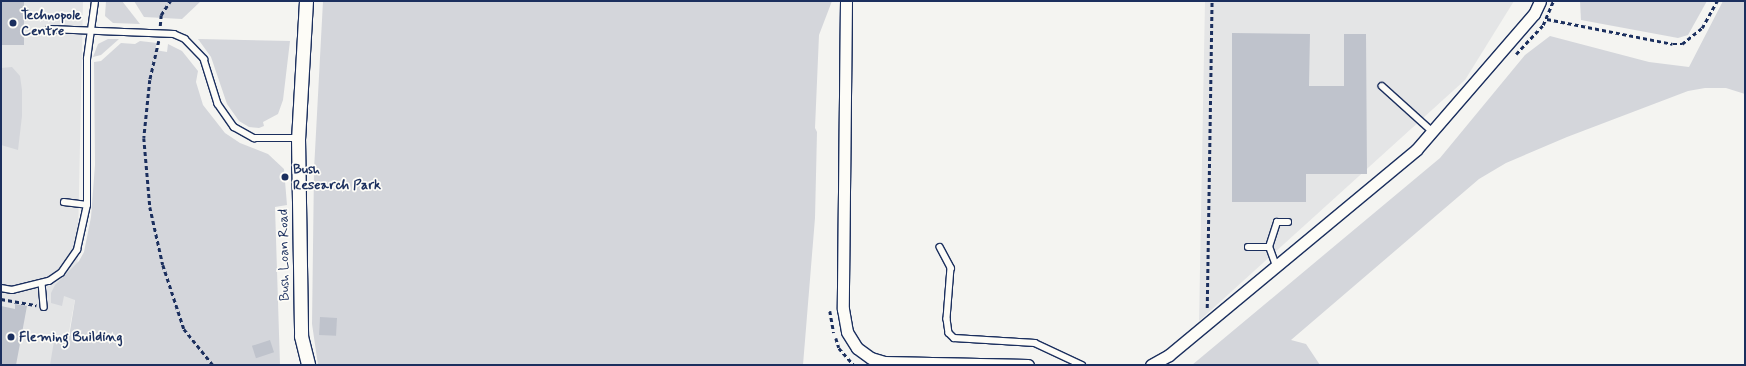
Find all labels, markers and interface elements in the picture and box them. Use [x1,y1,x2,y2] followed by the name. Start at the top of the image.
[21,7,81,40] place label: Technopole Centre
[8,18,18,28] marker: Technopole Centre
[293,161,381,194] place label: Bush Research Park
[280,172,290,182] marker: Bush Research Park
[275,209,293,301] street label: Bush Loan Road
[19,329,119,345] place label: Fleming Building
[6,332,16,342] marker: Fleming Building

